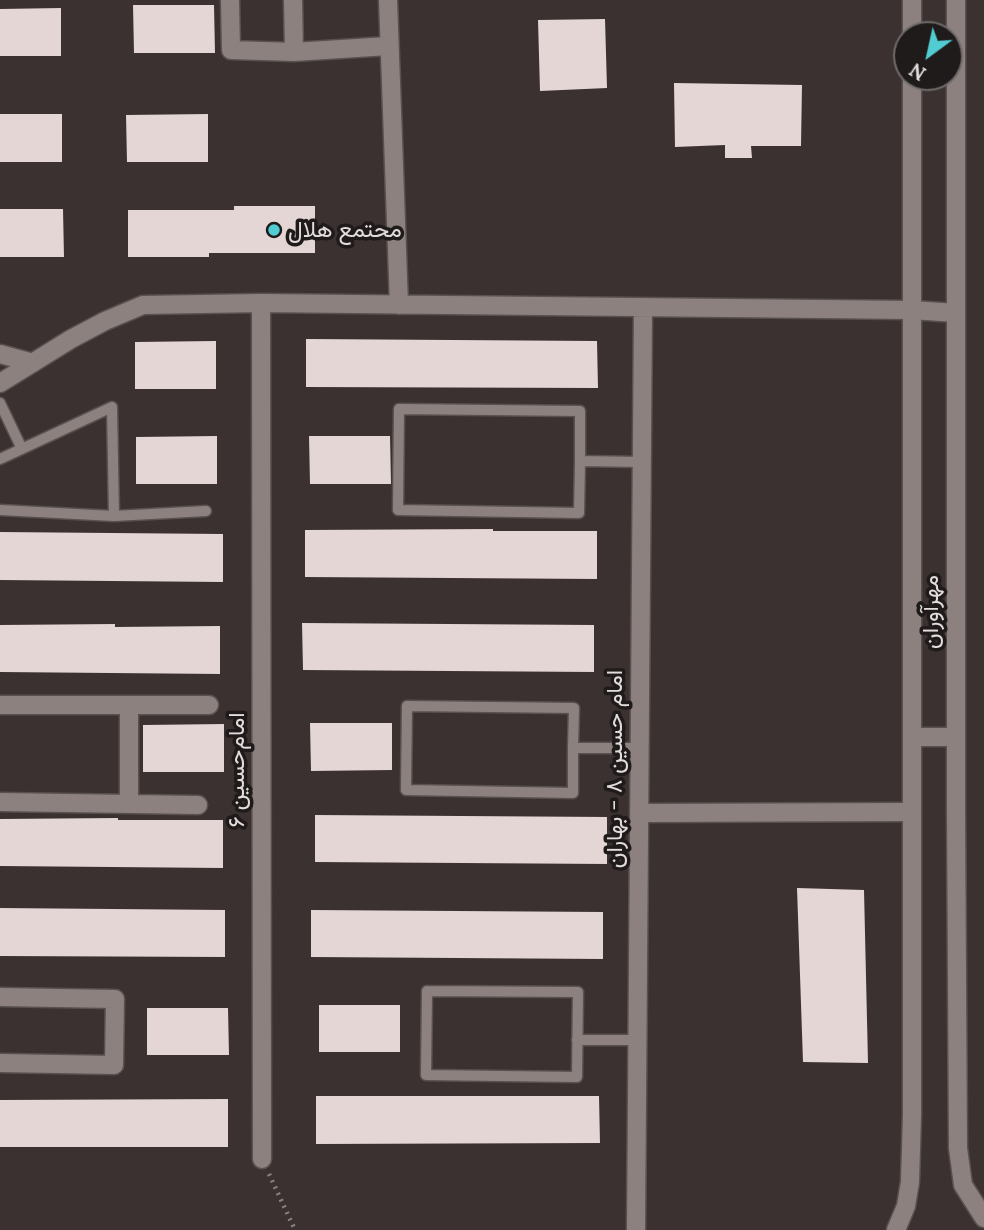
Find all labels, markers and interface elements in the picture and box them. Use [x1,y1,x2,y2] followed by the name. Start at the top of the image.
[893,21,963,91] north arrow
[905,58,930,86] text: N
[288,216,402,244] place label: محتمع هلال
[266,222,282,238] marker: محتمع هلال
[917,575,945,649] street label: مهرآوران
[601,670,629,868] street label: امام حسین ۸ - بهاران
[223,712,251,828] street label: امام‌حسین ۶

